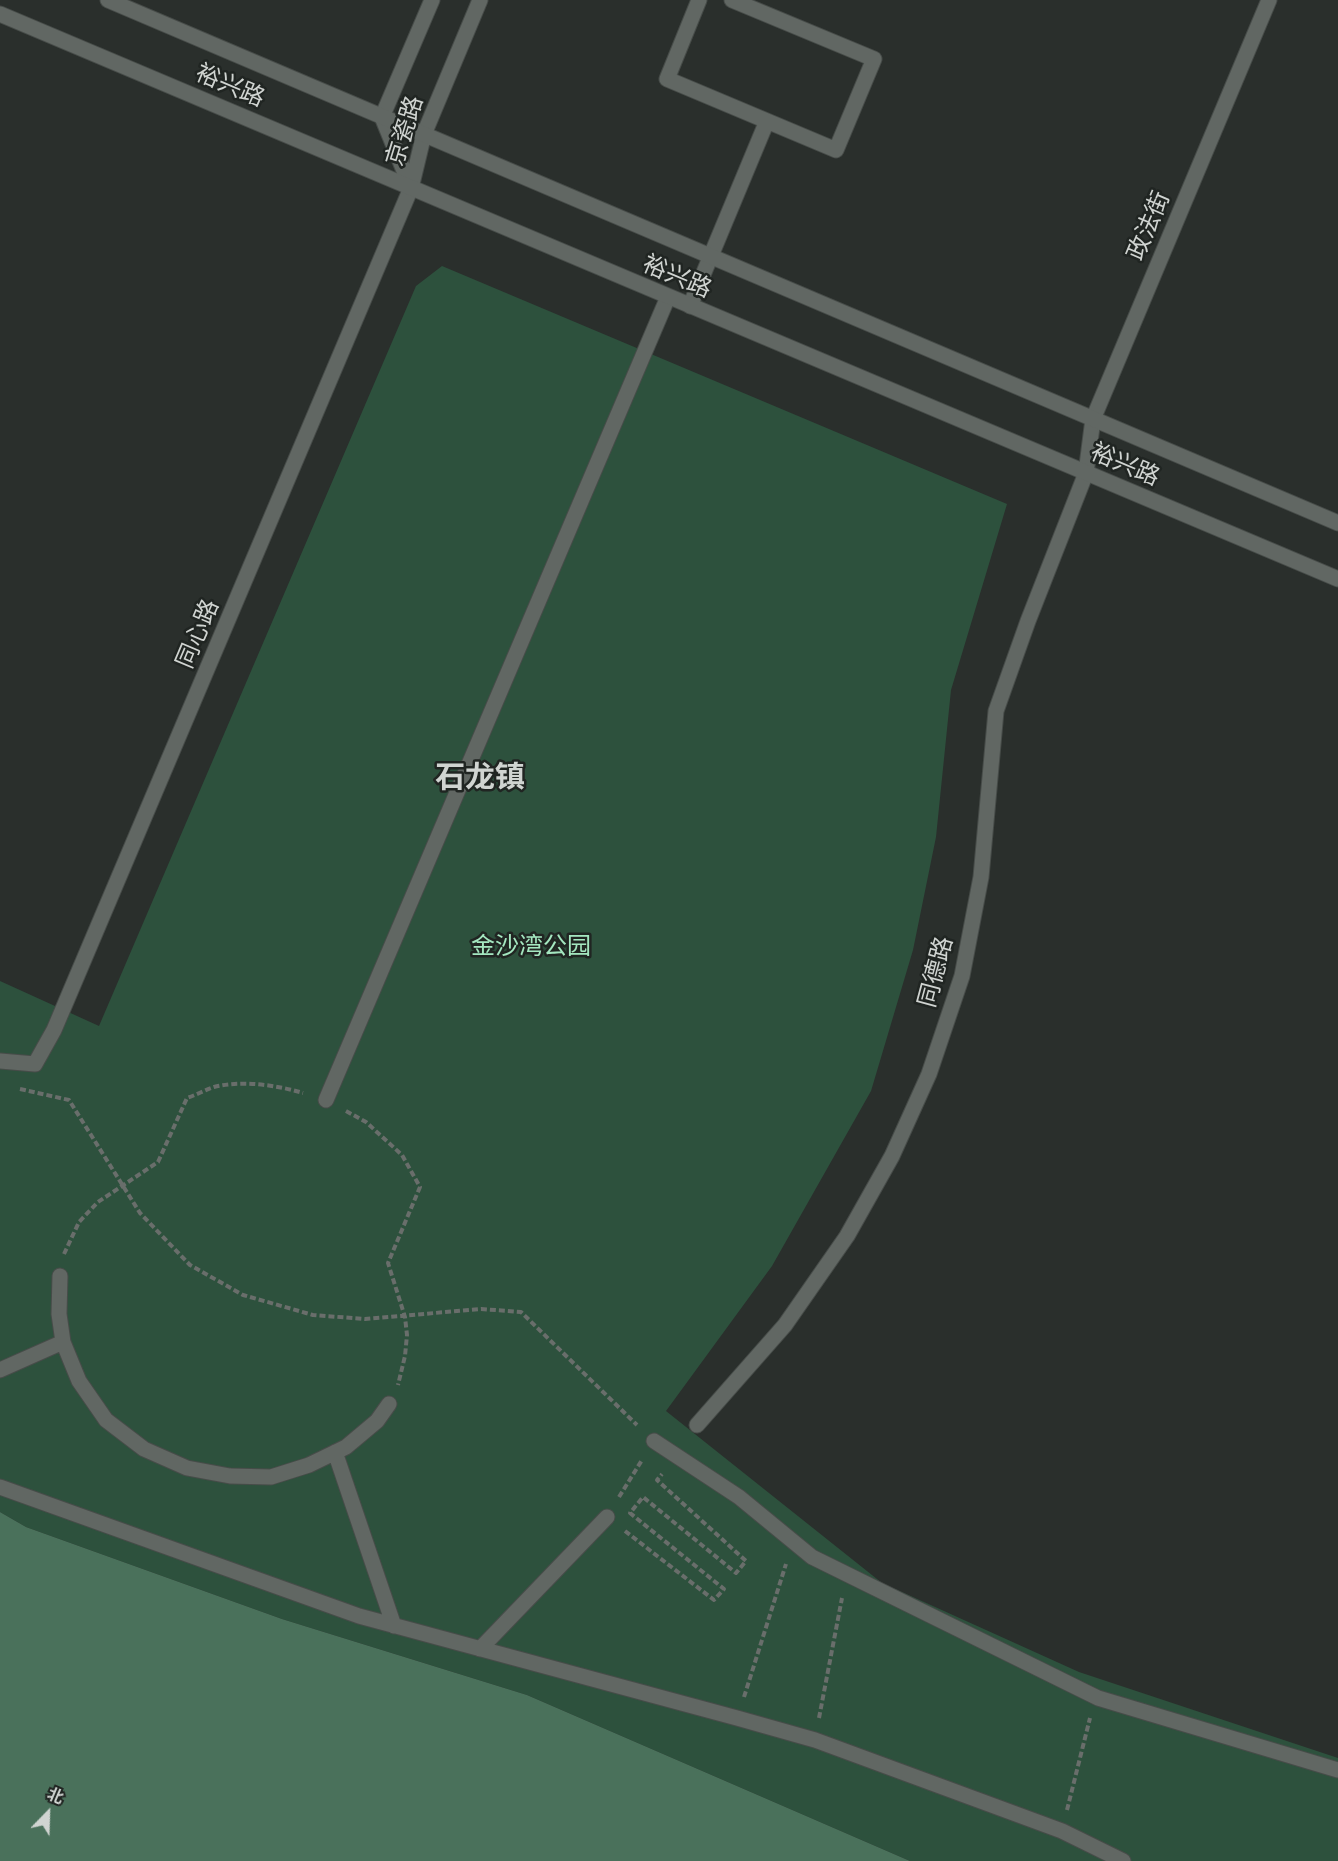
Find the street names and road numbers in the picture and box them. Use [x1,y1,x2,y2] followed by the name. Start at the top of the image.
[191,59,269,113] street label: 裕兴路
[381,92,429,170] street label: 京瓷路
[1122,187,1176,265] street label: 政法街
[638,250,716,304] street label: 裕兴路
[1086,438,1164,492] street label: 裕兴路
[171,595,225,673] street label: 同心路
[913,933,959,1011] street label: 同德路

